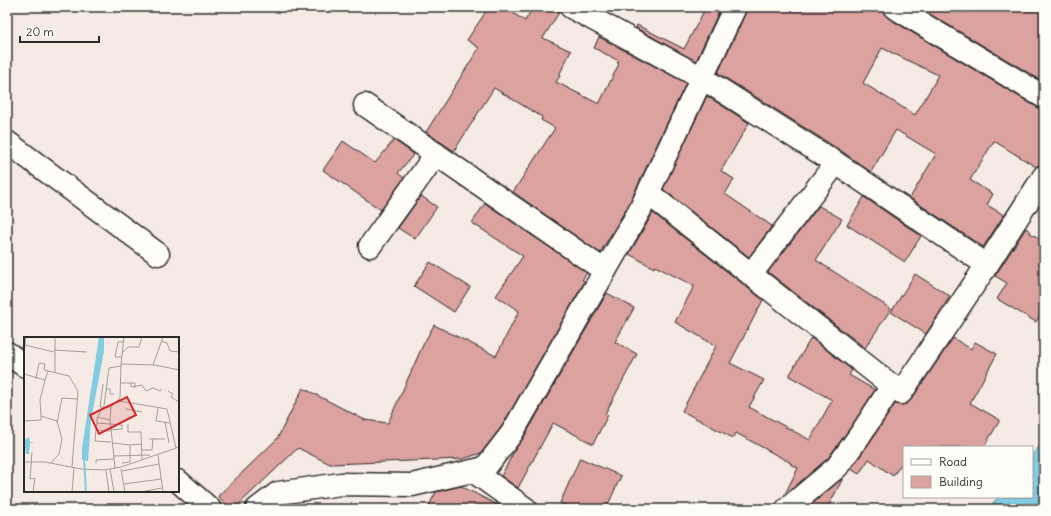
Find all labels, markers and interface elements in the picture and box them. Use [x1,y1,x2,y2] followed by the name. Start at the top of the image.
[20,18,99,44] scale bar
[26,24,54,39] text: 20 m
[24,337,179,492] inset map
[903,446,1033,498] legend
[939,454,967,469] text: Road
[939,474,983,489] text: Building

